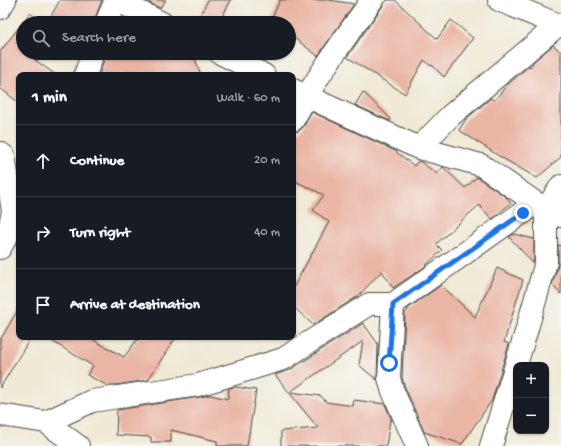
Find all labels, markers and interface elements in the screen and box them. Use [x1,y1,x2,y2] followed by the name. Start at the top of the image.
[16,16,296,60] search box
[30,27,52,49] icon: search
[62,29,136,47] text: Search here
[32,88,67,108] text: 1 min
[217,91,280,106] text: Walk · 60 m
[32,150,54,172] icon: ahead
[70,152,124,170] text: Continue
[254,153,280,168] text: 20 m
[514,204,532,222] route end
[32,222,54,244] icon: right
[70,224,130,242] text: Turn right
[254,225,280,240] text: 40 m
[32,294,54,316] icon: arrive
[70,296,200,314] text: Arrive at destination
[380,354,398,372] route start
[513,362,549,434] map controls
[513,362,549,398] button: +
[513,398,549,434] button: −

